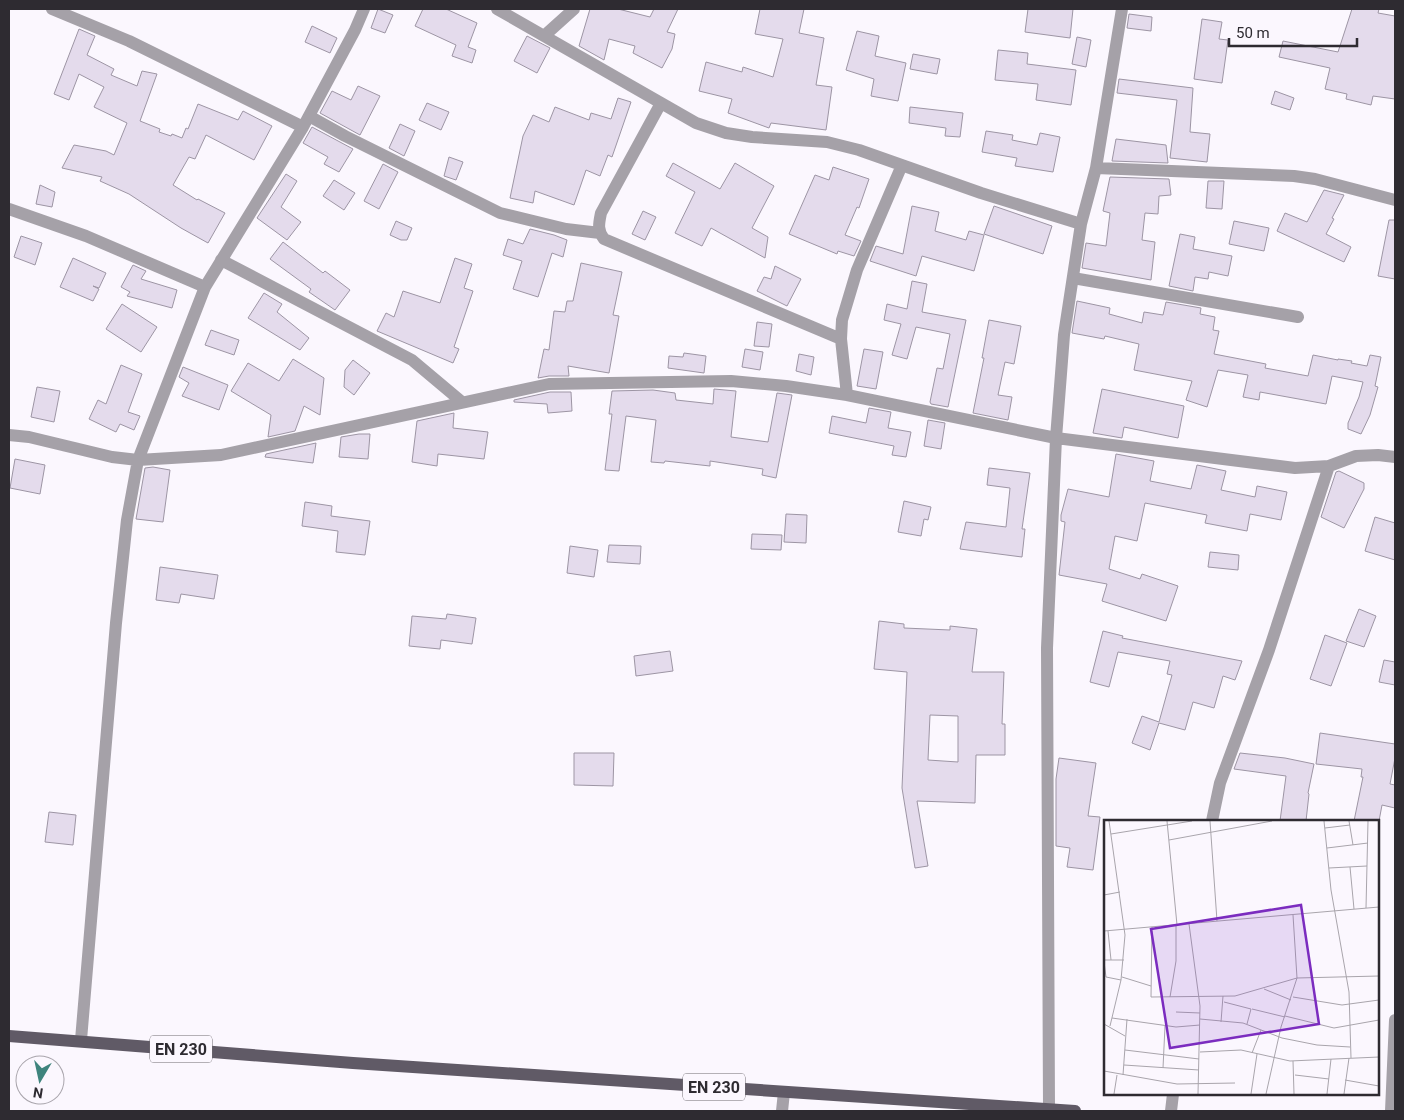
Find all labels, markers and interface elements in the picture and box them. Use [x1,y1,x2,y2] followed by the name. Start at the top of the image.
[1229,15,1356,47] scale bar
[1236,24,1270,42] text: 50 m
[1104,820,1379,1095] inset map
[150,1036,212,1062] road number: EN 230
[15,1055,65,1105] north arrow
[683,1074,745,1100] road number: EN 230
[32,1084,44,1102] text: N

